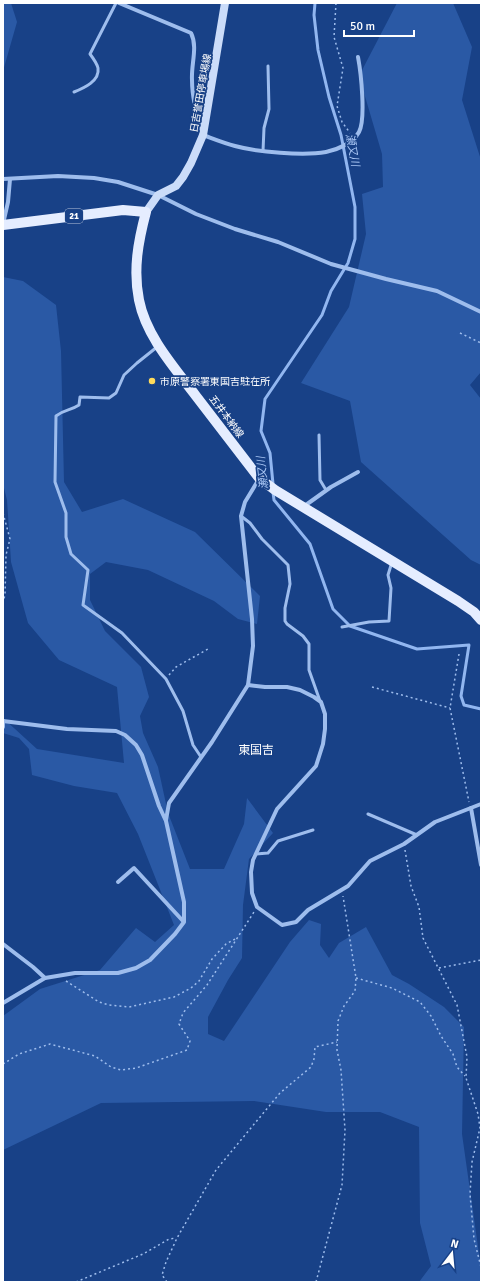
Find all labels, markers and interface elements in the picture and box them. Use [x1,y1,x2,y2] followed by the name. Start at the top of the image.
[344,12,414,38] scale bar
[350,19,375,34] text: 50 m
[188,53,214,134] street label: 日吉誉田停車場線
[343,133,362,169] water label: 瀬又川
[65,209,83,223] road number: 21
[147,376,157,386] marker: 市原警察署東国吉駐在所
[160,376,270,388] place label: 市原警察署東国吉駐在所
[206,393,246,440] street label: 五井本納線
[254,455,271,490] water label: 瀬又川
[238,743,274,758] district label: 東国吉
[432,1233,472,1273] north arrow
[449,1237,460,1251] text: N

